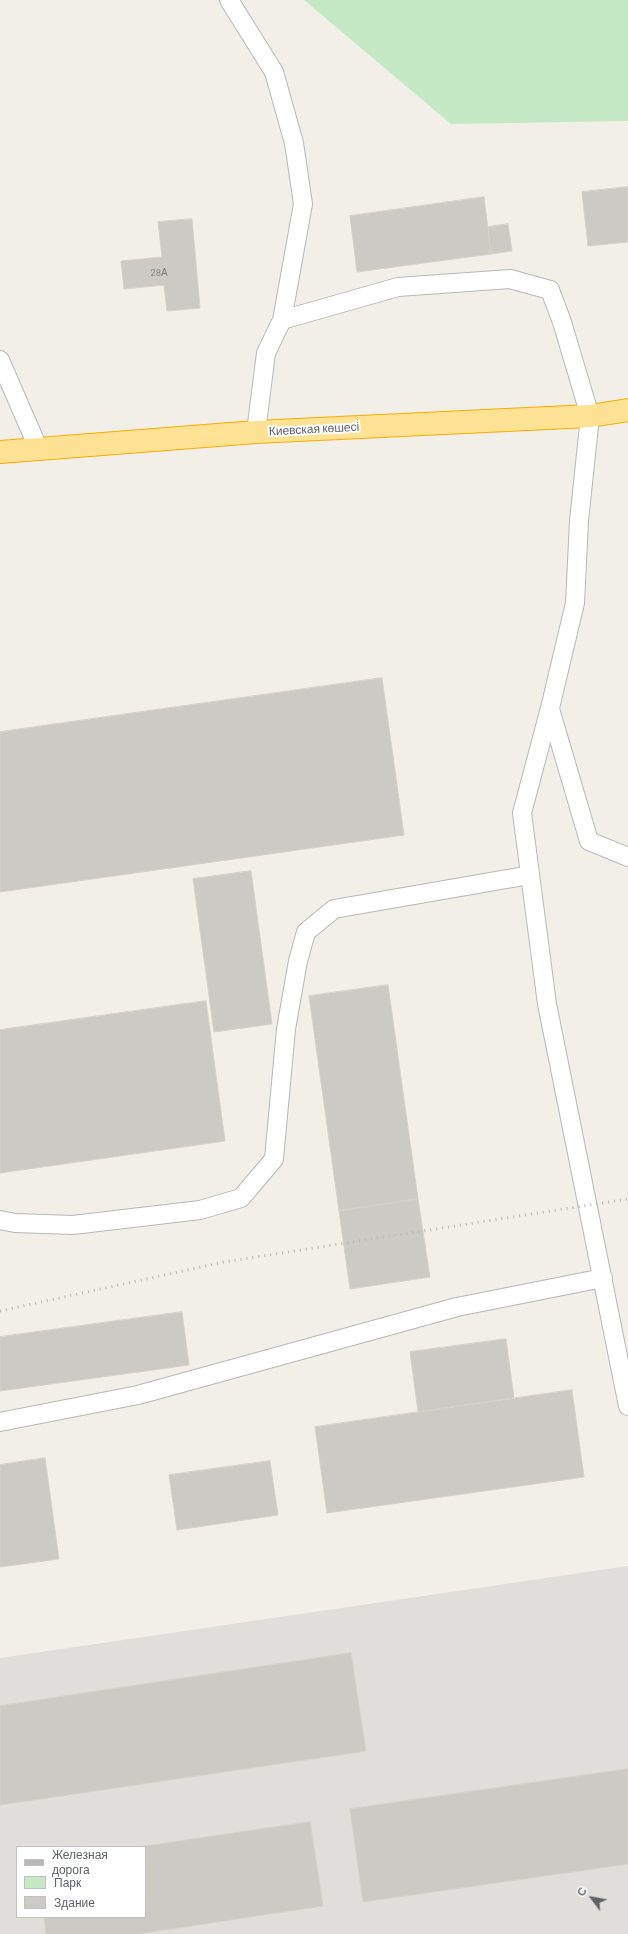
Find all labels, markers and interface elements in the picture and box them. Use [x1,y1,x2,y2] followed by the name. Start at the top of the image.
[150,267,168,279] house number: 28А
[268,419,360,439] street label: Киевская көшесі
[16,1846,146,1918] legend
[52,1847,108,1876] text: Железная дорога
[54,1875,81,1889] text: Парк
[572,1878,612,1918] north arrow
[574,1885,589,1898] text: С
[54,1895,95,1909] text: Здание

